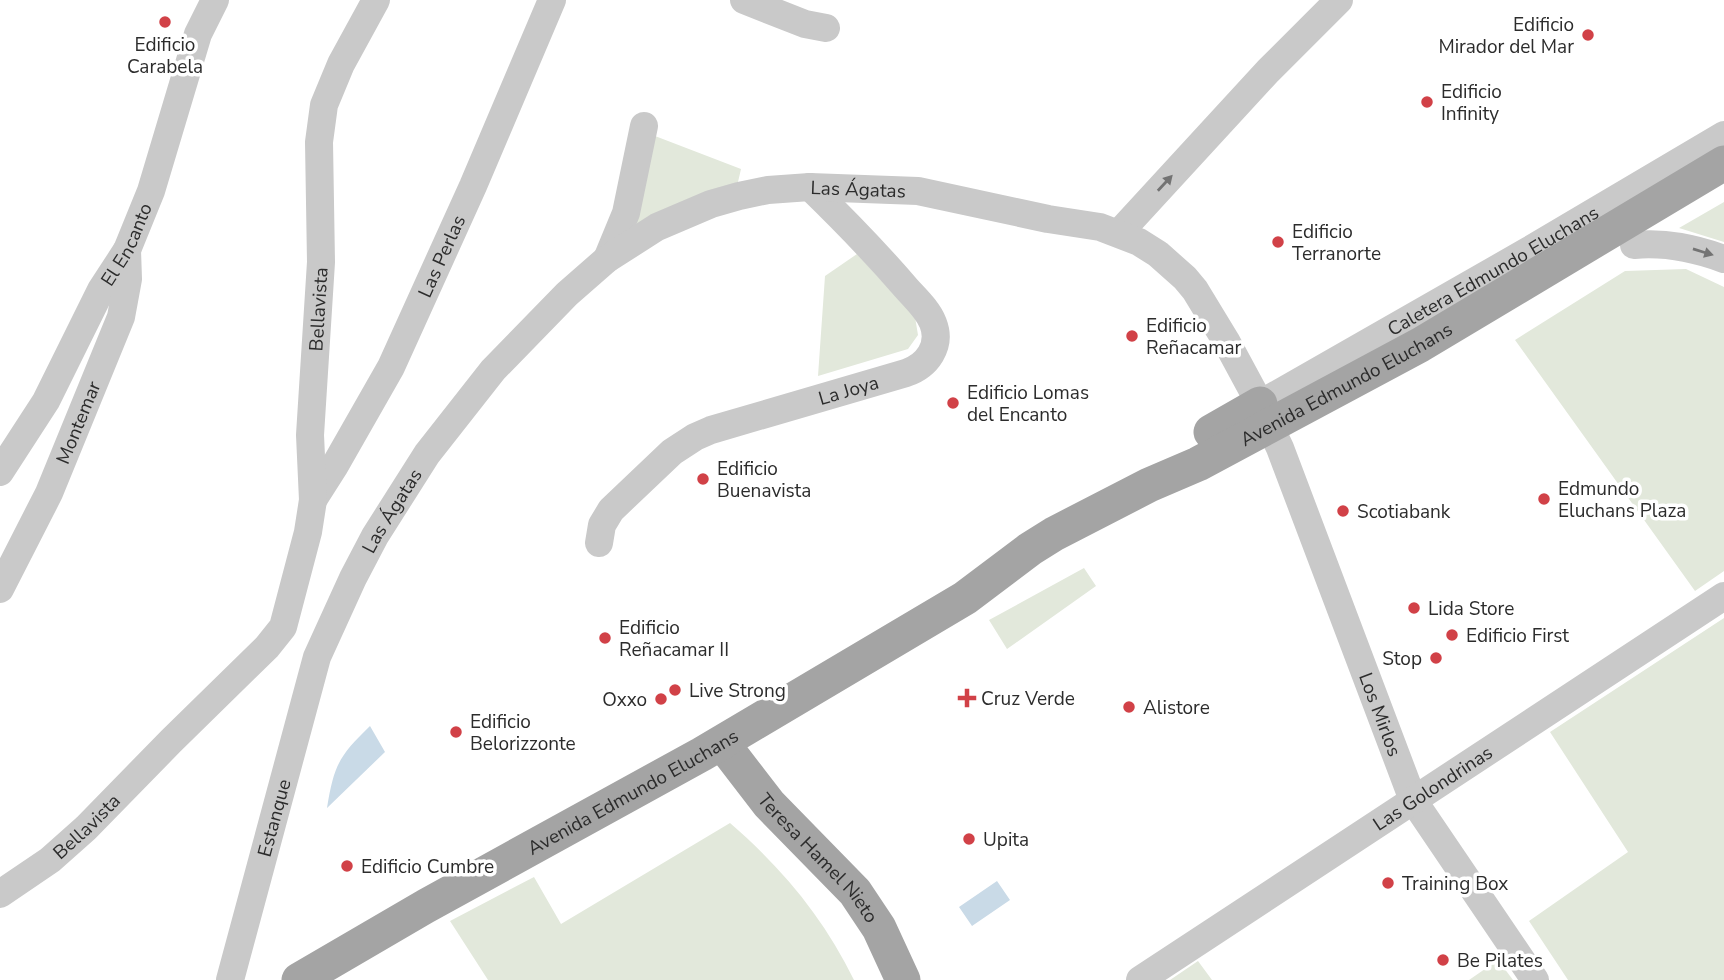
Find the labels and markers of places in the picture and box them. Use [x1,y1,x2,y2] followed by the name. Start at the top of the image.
[1438,12,1574,60] place label: Edificio Mirador del Mar
[157,14,173,30] marker: Edificio Carabela
[1580,27,1596,43] marker: Edificio Mirador del Mar
[127,32,203,80] place label: Edificio Carabela
[1441,79,1502,127] place label: Edificio Infinity
[1419,94,1435,110] marker: Edificio Infinity
[1292,219,1381,267] place label: Edificio Terranorte
[1270,234,1286,250] marker: Edificio Terranorte
[1146,313,1242,361] place label: Edificio Reñacamar
[1124,328,1140,344] marker: Edificio Reñacamar
[967,380,1089,428] place label: Edificio Lomas del Encanto
[945,395,961,411] marker: Edificio Lomas del Encanto
[717,456,811,504] place label: Edificio Buenavista
[695,471,711,487] marker: Edificio Buenavista
[1558,476,1686,524] place label: Edmundo Eluchans Plaza
[1536,491,1552,507] marker: Edmundo Eluchans Plaza
[1357,499,1451,525] place label: Scotiabank
[1335,503,1351,519] marker: Scotiabank
[1428,596,1514,622] place label: Lida Store
[1406,600,1422,616] marker: Lida Store
[619,615,729,663] place label: Edificio Reñacamar II
[1466,623,1569,649] place label: Edificio First
[1444,627,1460,643] marker: Edificio First
[597,630,613,646] marker: Edificio Reñacamar II
[1382,646,1422,672] place label: Stop
[1428,650,1444,666] marker: Stop
[689,678,786,704] place label: Live Strong
[667,682,683,698] marker: Live Strong
[981,686,1075,712] place label: Cruz Verde
[602,687,647,713] place label: Oxxo
[959,690,975,706] marker: Cruz Verde
[653,691,669,707] marker: Oxxo
[1143,695,1210,721] place label: Alistore
[1121,699,1137,715] marker: Alistore
[470,709,576,757] place label: Edificio Belorizzonte
[448,724,464,740] marker: Edificio Belorizzonte
[983,827,1029,853] place label: Upita
[961,831,977,847] marker: Upita
[361,854,494,880] place label: Edificio Cumbre
[339,858,355,874] marker: Edificio Cumbre
[1402,871,1508,897] place label: Training Box
[1380,875,1396,891] marker: Training Box
[1457,948,1543,974] place label: Be Pilates
[1435,952,1451,968] marker: Be Pilates

